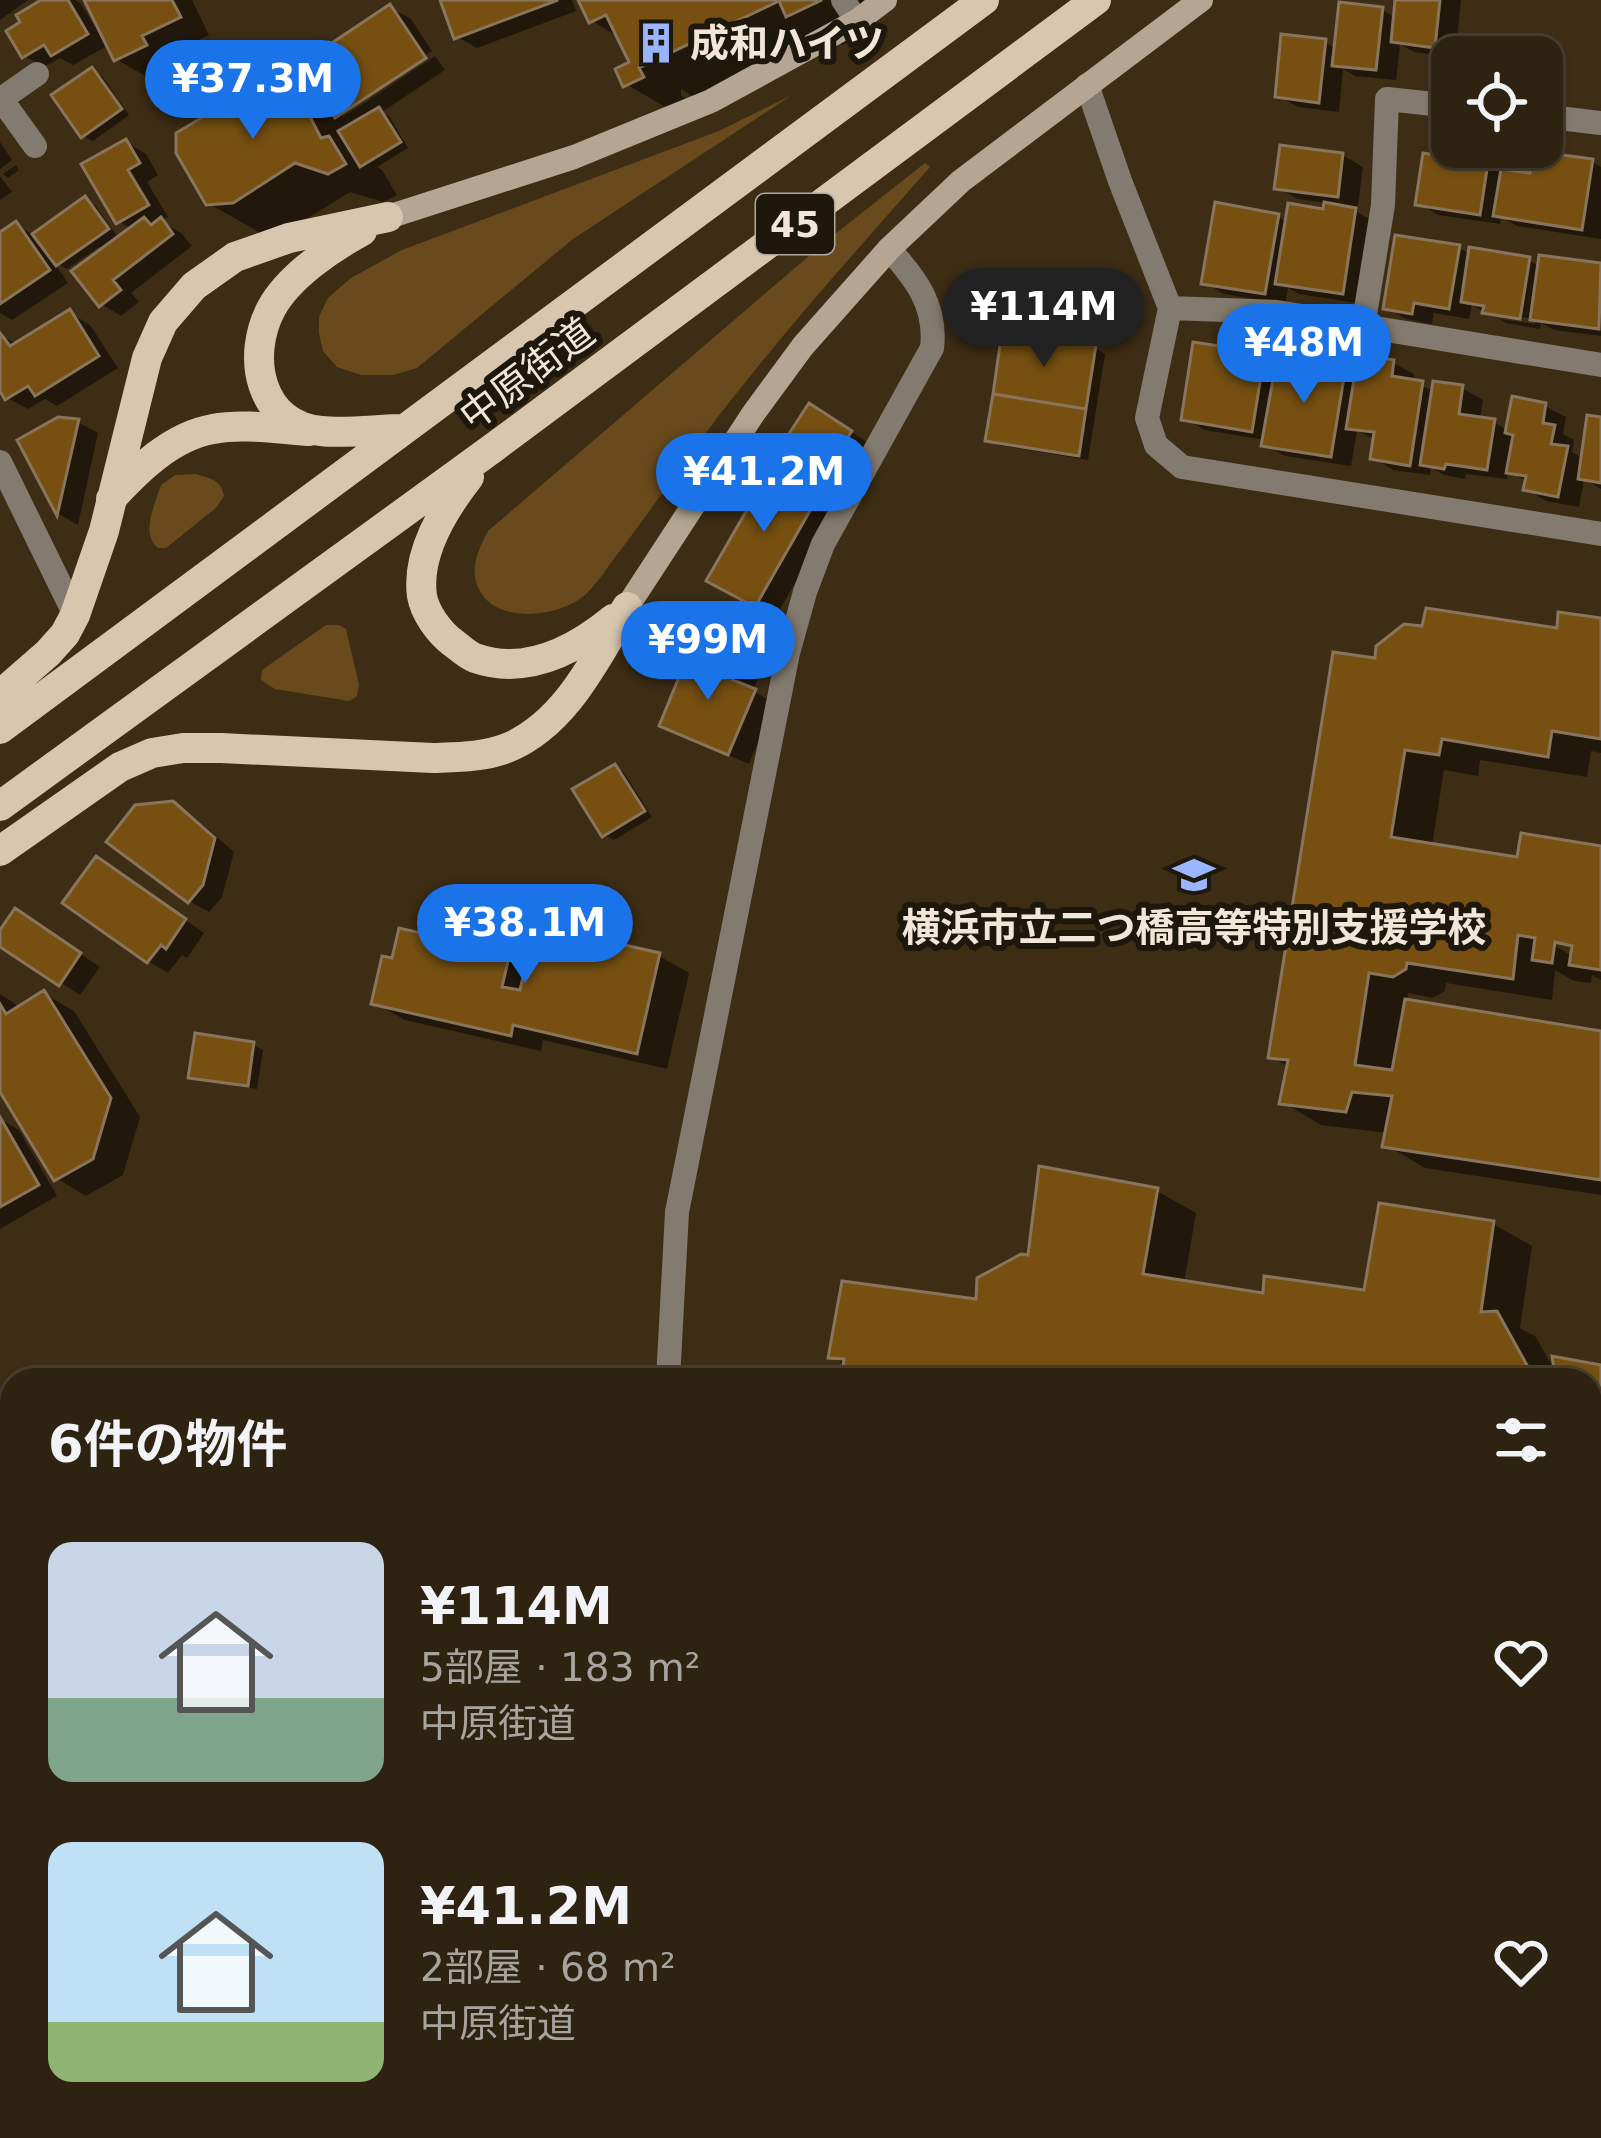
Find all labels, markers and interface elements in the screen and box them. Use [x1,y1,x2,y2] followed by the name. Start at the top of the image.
[633,20,679,66] building icon: 成和ハイツ
[690,21,884,66] place label: 成和ハイツ
[1431,36,1563,168] map controls
[1431,36,1563,168] button: locate
[155,40,351,142] pin: ¥37.3M
[172,56,334,101] text: ¥37.3M
[756,194,834,254] road number: 45
[960,268,1128,370] pin: ¥114M
[970,284,1118,329] text: ¥114M
[1233,304,1375,406] pin: ¥48M
[451,309,603,439] street label: 中原街道
[1244,320,1364,365] text: ¥48M
[666,433,862,535] pin: ¥41.2M
[683,449,845,494] text: ¥41.2M
[637,601,779,703] pin: ¥99M
[648,617,768,662] text: ¥99M
[1171,852,1217,898] school or university icon: 横浜市立二つ橋高等特別支援学校
[427,884,623,986] pin: ¥38.1M
[444,900,606,945] text: ¥38.1M
[901,905,1487,950] place label: 横浜市立二つ橋高等特別支援学校
[1488,1407,1554,1473] icon: filters
[48,1415,288,1474] text: 6件の物件
[420,1577,613,1636] text: ¥114M
[144,1590,288,1734] icon: home
[1488,1629,1554,1695] icon: heart
[420,1645,700,1690] text: 5部屋 · 183 m²
[420,1701,576,1746] text: 中原街道
[420,1877,632,1936] text: ¥41.2M
[144,1890,288,2034] icon: home
[1488,1929,1554,1995] icon: heart
[420,1945,676,1990] text: 2部屋 · 68 m²
[420,2001,576,2046] text: 中原街道

